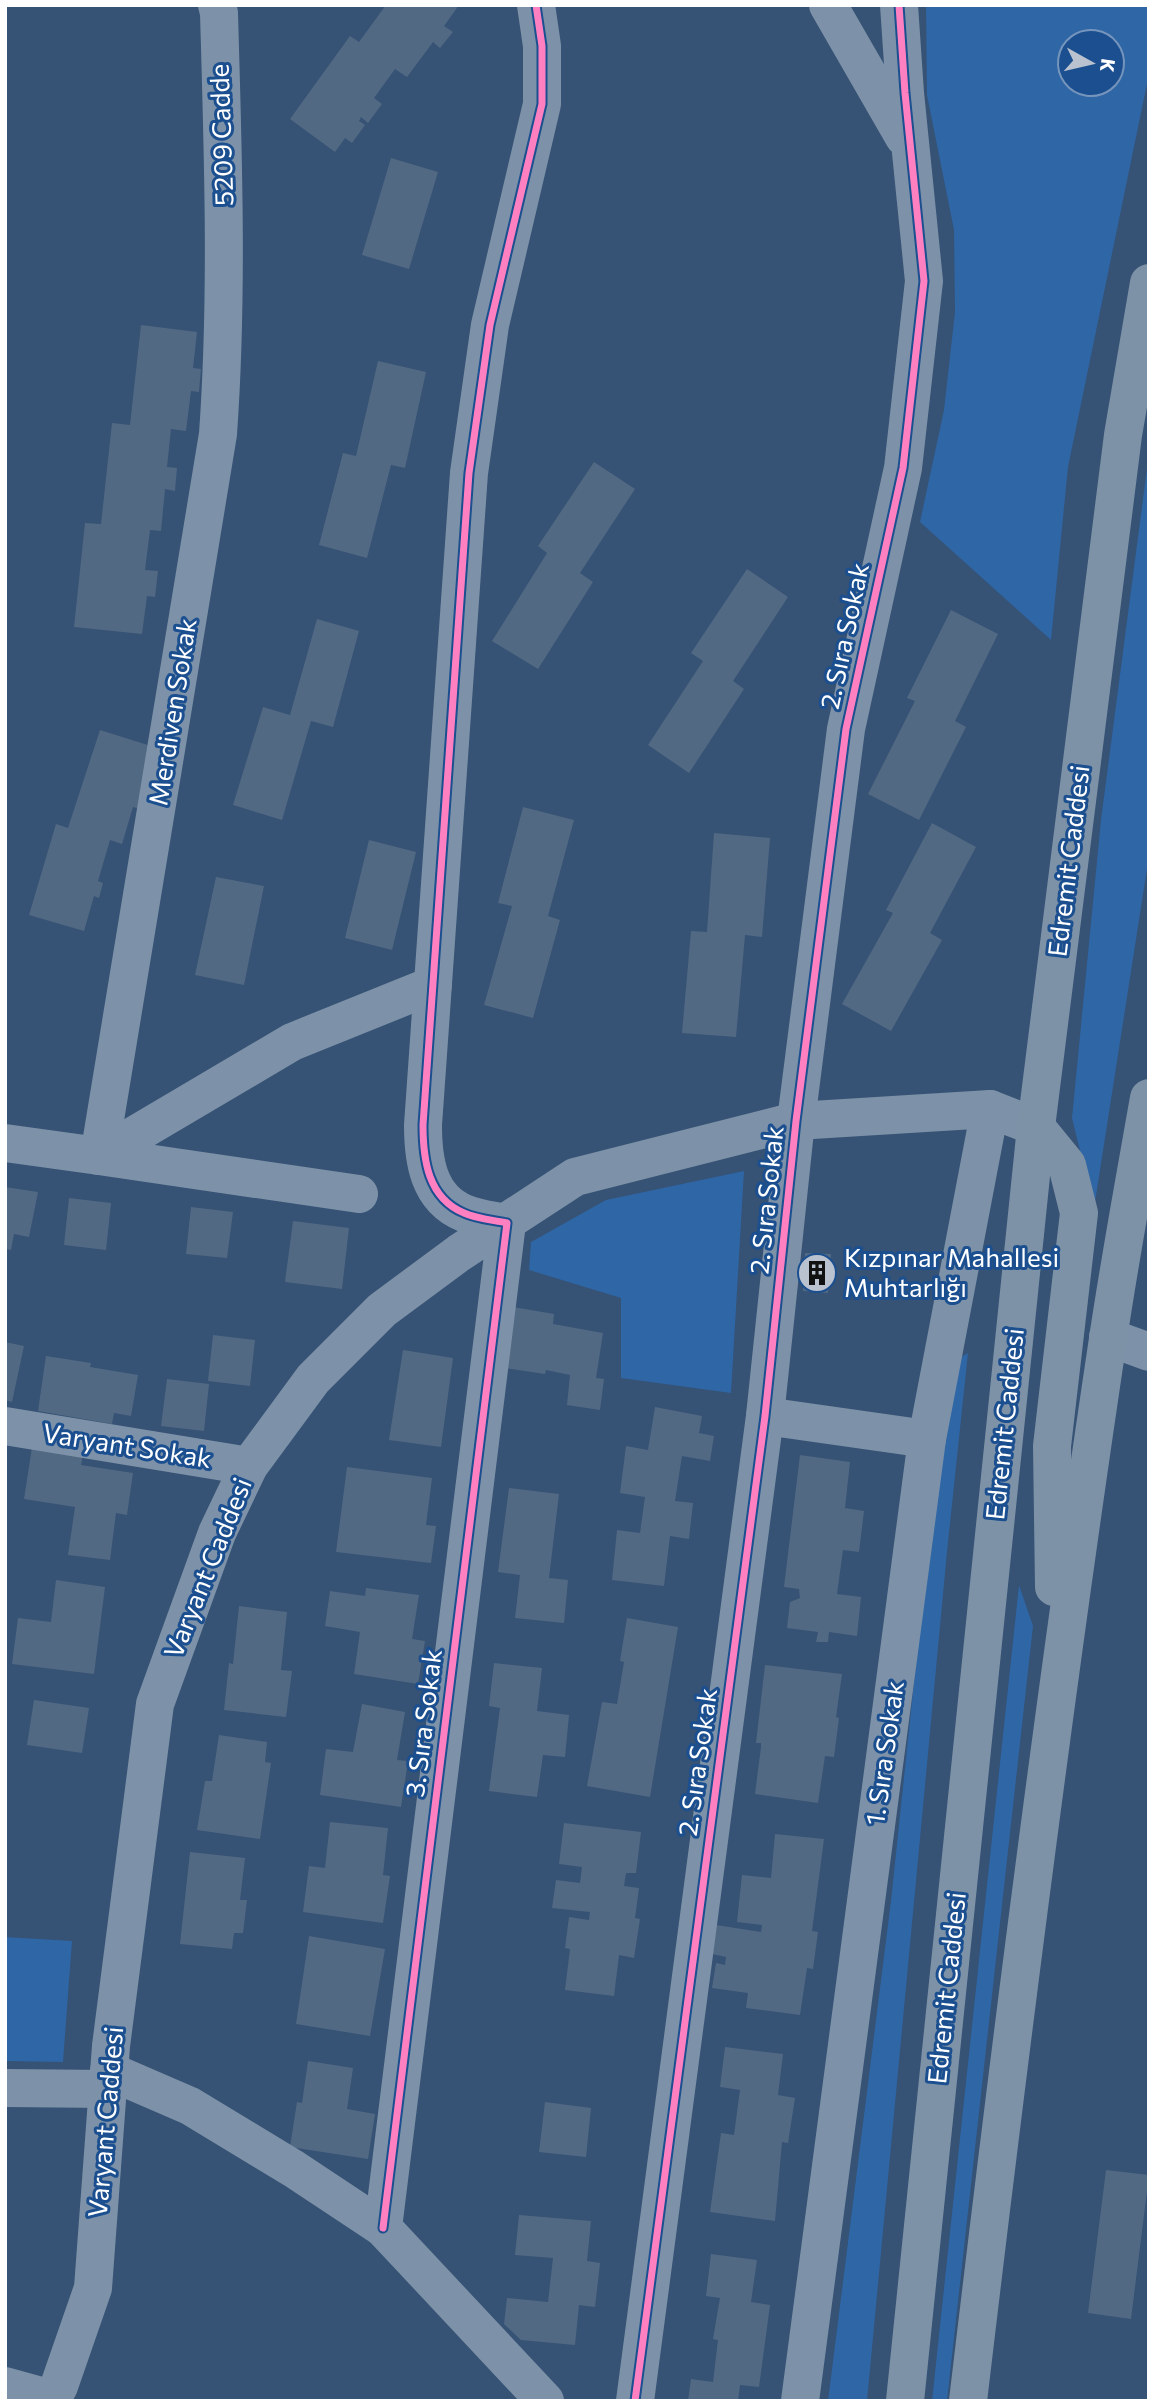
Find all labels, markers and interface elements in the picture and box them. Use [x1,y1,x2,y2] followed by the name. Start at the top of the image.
[1056,28,1126,98] north arrow
[1096,57,1121,74] text: K
[203,63,238,207] street label: 5209 Cadde
[813,560,874,712] street label: 2. Sıra Sokak
[141,616,202,808] street label: Merdiven Sokak
[1040,763,1095,958] street label: Edremit Caddesi
[742,1124,789,1275] street label: 2. Sıra Sokak
[844,1241,1059,1302] place label: Kızpınar Mahallesi Muhtarlığı
[796,1252,838,1294] building icon: Kızpınar Mahallesi Muhtarlığı
[978,1326,1029,1521] street label: Edremit Caddesi
[41,1416,214,1473] street label: Varyant Sokak
[156,1473,257,1662] street label: Varyant Caddesi
[398,1647,447,1799] street label: 3. Sıra Sokak
[858,1679,909,1827] street label: 1. Sıra Sokak
[671,1686,722,1838] street label: 2. Sıra Sokak
[920,1890,971,2085] street label: Edremit Caddesi
[81,2025,128,2219] street label: Varyant Caddesi

